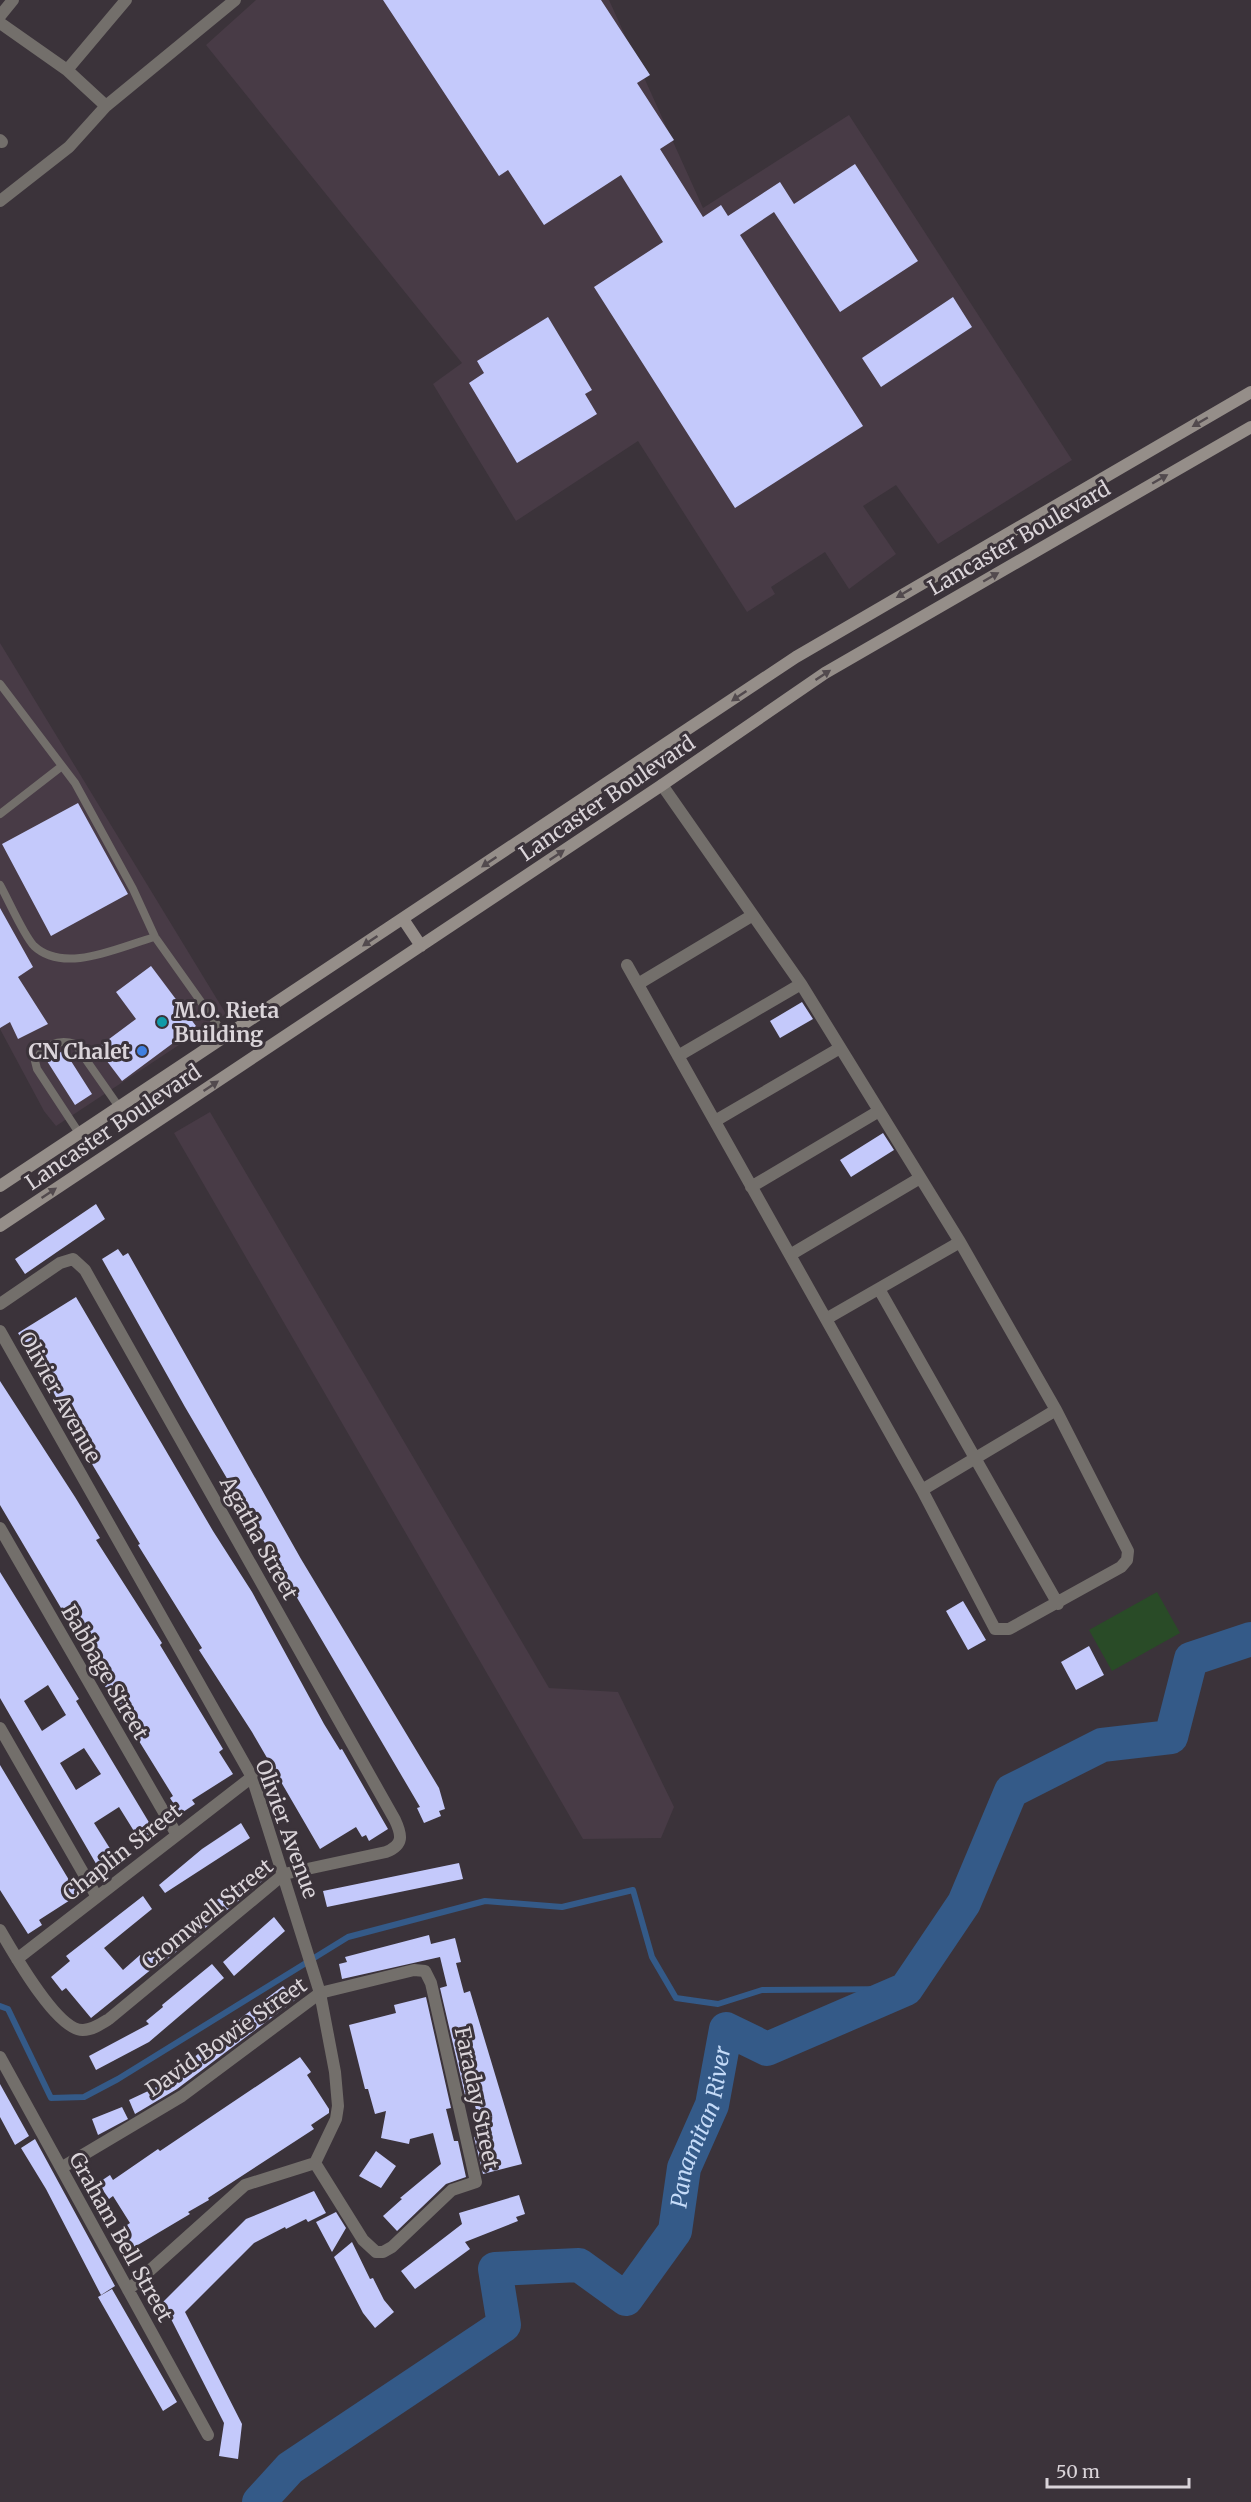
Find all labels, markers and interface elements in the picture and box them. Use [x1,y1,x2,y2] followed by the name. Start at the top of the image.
[1192,416,1208,427] one-way arrow
[1152,474,1168,485] one-way arrow
[923,475,1115,601] street label: Lancaster Boulevard
[983,572,1000,582] one-way arrow
[896,588,912,599] one-way arrow
[814,669,831,680] one-way arrow
[730,690,747,701] one-way arrow
[514,729,700,867] street label: Lancaster Boulevard
[549,850,565,861] one-way arrow
[481,856,497,867] one-way arrow
[362,935,378,947] one-way arrow
[174,997,280,1048] place label: M.O. Rieta Building
[155,1015,169,1029] marker: M.O. Rieta Building
[28,1038,131,1065] place label: CN Chalet
[135,1044,149,1058] marker: CN Chalet
[20,1058,206,1196] street label: Lancaster Boulevard
[203,1080,219,1091] one-way arrow
[40,1188,57,1199] one-way arrow
[13,1327,107,1467] street label: Olivier Avenue
[214,1471,304,1604] street label: Agatha Street
[56,1600,154,1744] street label: Babbage Street
[249,1756,325,1902] street label: Olivier Avenue
[57,1797,187,1907] street label: Chaplin Street
[136,1853,278,1975] street label: Cromwell Street
[140,1971,312,2103] street label: David Bowie Street
[449,2024,505,2172] street label: Faraday Street
[664,2043,737,2209] water label: Panamitan River
[63,2147,179,2327] street label: Graham Bell Street
[1047,2451,1190,2489] scale bar
[1056,2460,1100,2483] text: 50 m

